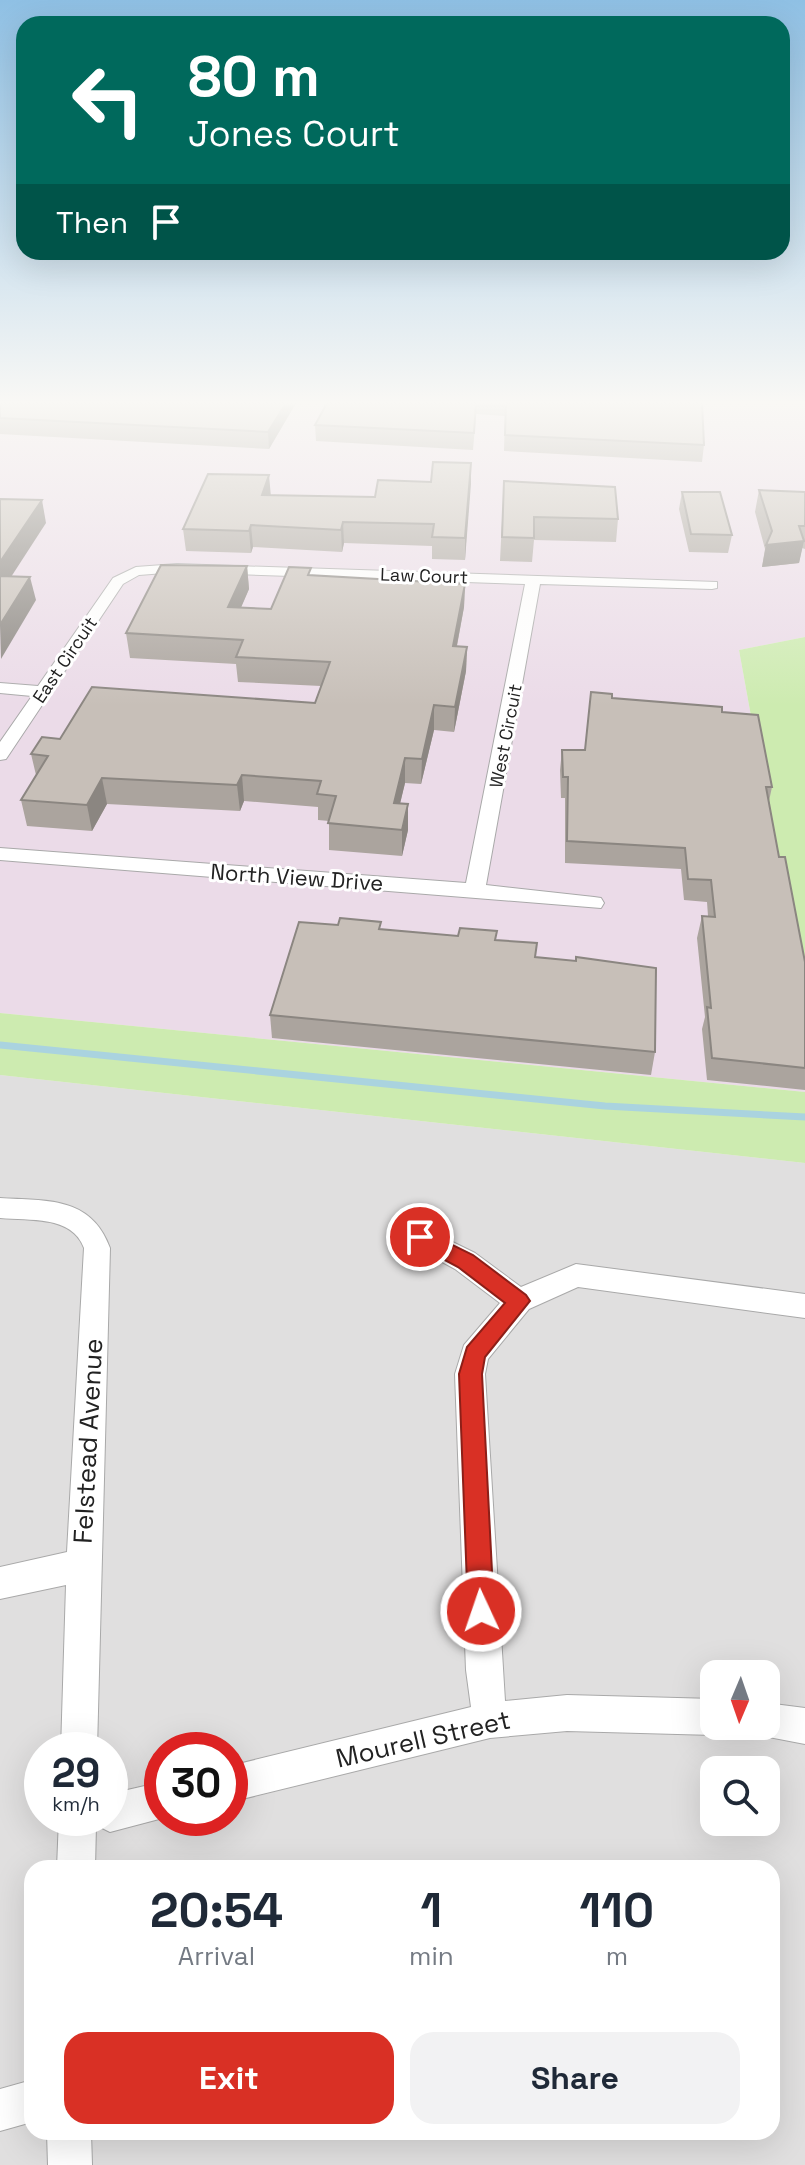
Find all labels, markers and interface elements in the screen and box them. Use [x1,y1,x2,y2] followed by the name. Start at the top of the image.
[188,41,320,112] text: 80 m
[56,48,160,152] icon: left
[188,111,400,157] text: Jones Court
[144,200,188,244] icon: arrive
[56,203,128,242] text: Then
[380,562,468,589] street label: Law Court
[27,612,102,707] street label: East Circuit
[484,682,527,790] street label: West Circuit
[210,857,384,897] street label: North View Drive
[386,1203,454,1271] pin
[398,1215,442,1259] icon: arrive
[66,1338,110,1544] street label: Felstead Avenue
[439,1569,523,1653] position arrow
[700,1660,780,1740] north arrow
[700,1660,780,1836] map controls
[332,1702,514,1776] street label: Mourell Street
[144,1732,248,1836] speed limit sign: 30
[52,1748,100,1799] text: 29
[700,1756,780,1836] button: search
[52,1791,100,1817] text: km/h
[150,1880,283,1941] text: 20:54
[421,1880,442,1941] text: 1
[580,1880,654,1941] text: 110
[178,1939,255,1973] text: Arrival
[409,1939,454,1973] text: min
[606,1939,628,1973] text: m
[64,2032,394,2124] button: Exit
[410,2032,740,2124] button: Share

